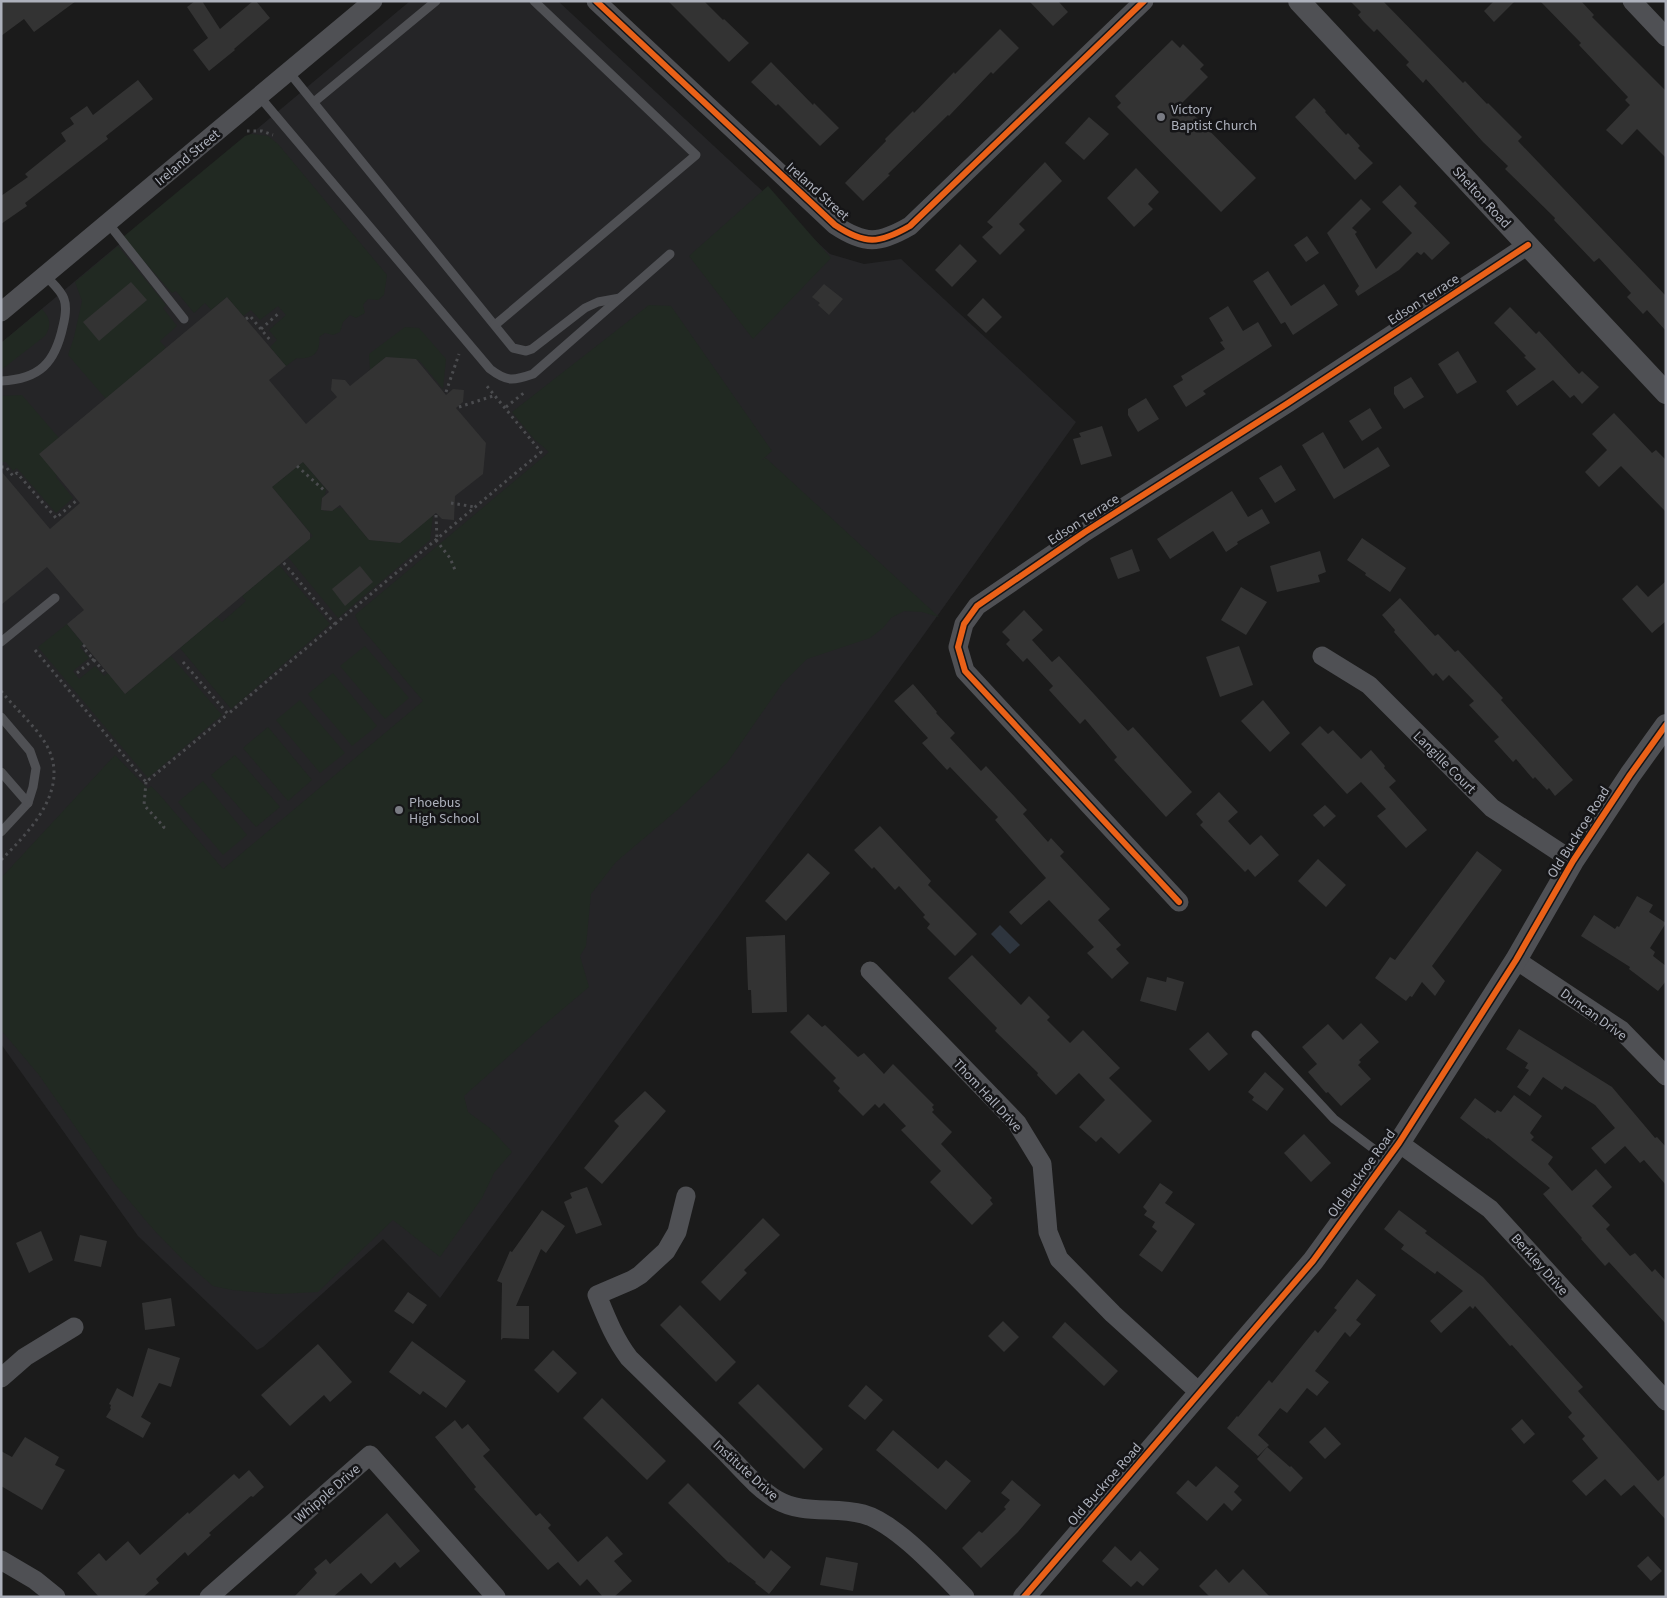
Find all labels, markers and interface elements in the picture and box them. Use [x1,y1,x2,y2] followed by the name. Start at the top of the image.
[1171,100,1257,136] place label: Victory Baptist Church
[1155,111,1167,123] marker: Victory Baptist Church
[151,124,225,191] street label: Ireland Street
[781,158,854,226] street label: Ireland Street
[1447,162,1515,233] street label: Shelton Road
[1384,269,1463,331] street label: Edson Terrace
[1044,489,1123,551] street label: Edson Terrace
[1408,727,1480,799] street label: Langille Court
[1543,783,1615,882] street label: Old Buckroe Road
[409,793,480,829] place label: Phoebus High School
[393,804,405,816] marker: Phoebus High School
[1556,984,1631,1046] street label: Duncan Drive
[948,1055,1027,1137] street label: Thom Hall Drive
[1323,1125,1401,1222] street label: Old Buckroe Road
[1506,1229,1573,1300] street label: Berkley Drive
[708,1436,783,1506] street label: Institute Drive
[1063,1439,1147,1531] street label: Old Buckroe Road
[290,1460,365,1528] street label: Whipple Drive

